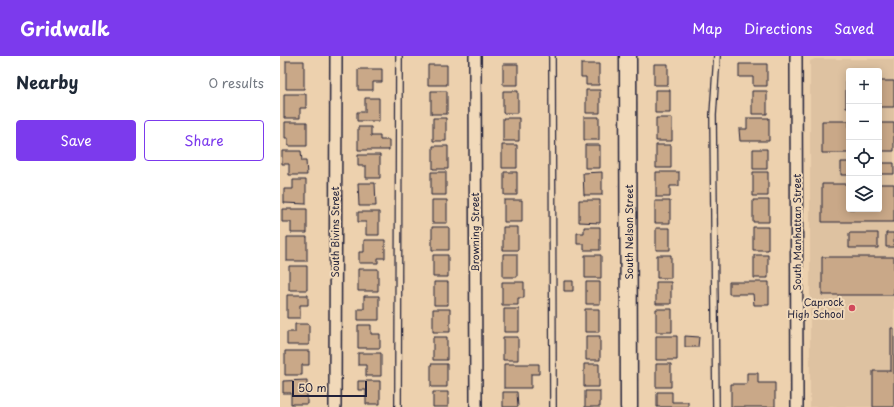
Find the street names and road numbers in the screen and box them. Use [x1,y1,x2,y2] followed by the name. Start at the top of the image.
[789,174,804,290] street label: South Manhattan Street
[621,184,636,280] street label: South Nelson Street
[327,186,342,278] street label: South Bivins Street
[467,192,482,272] street label: Browning Street

